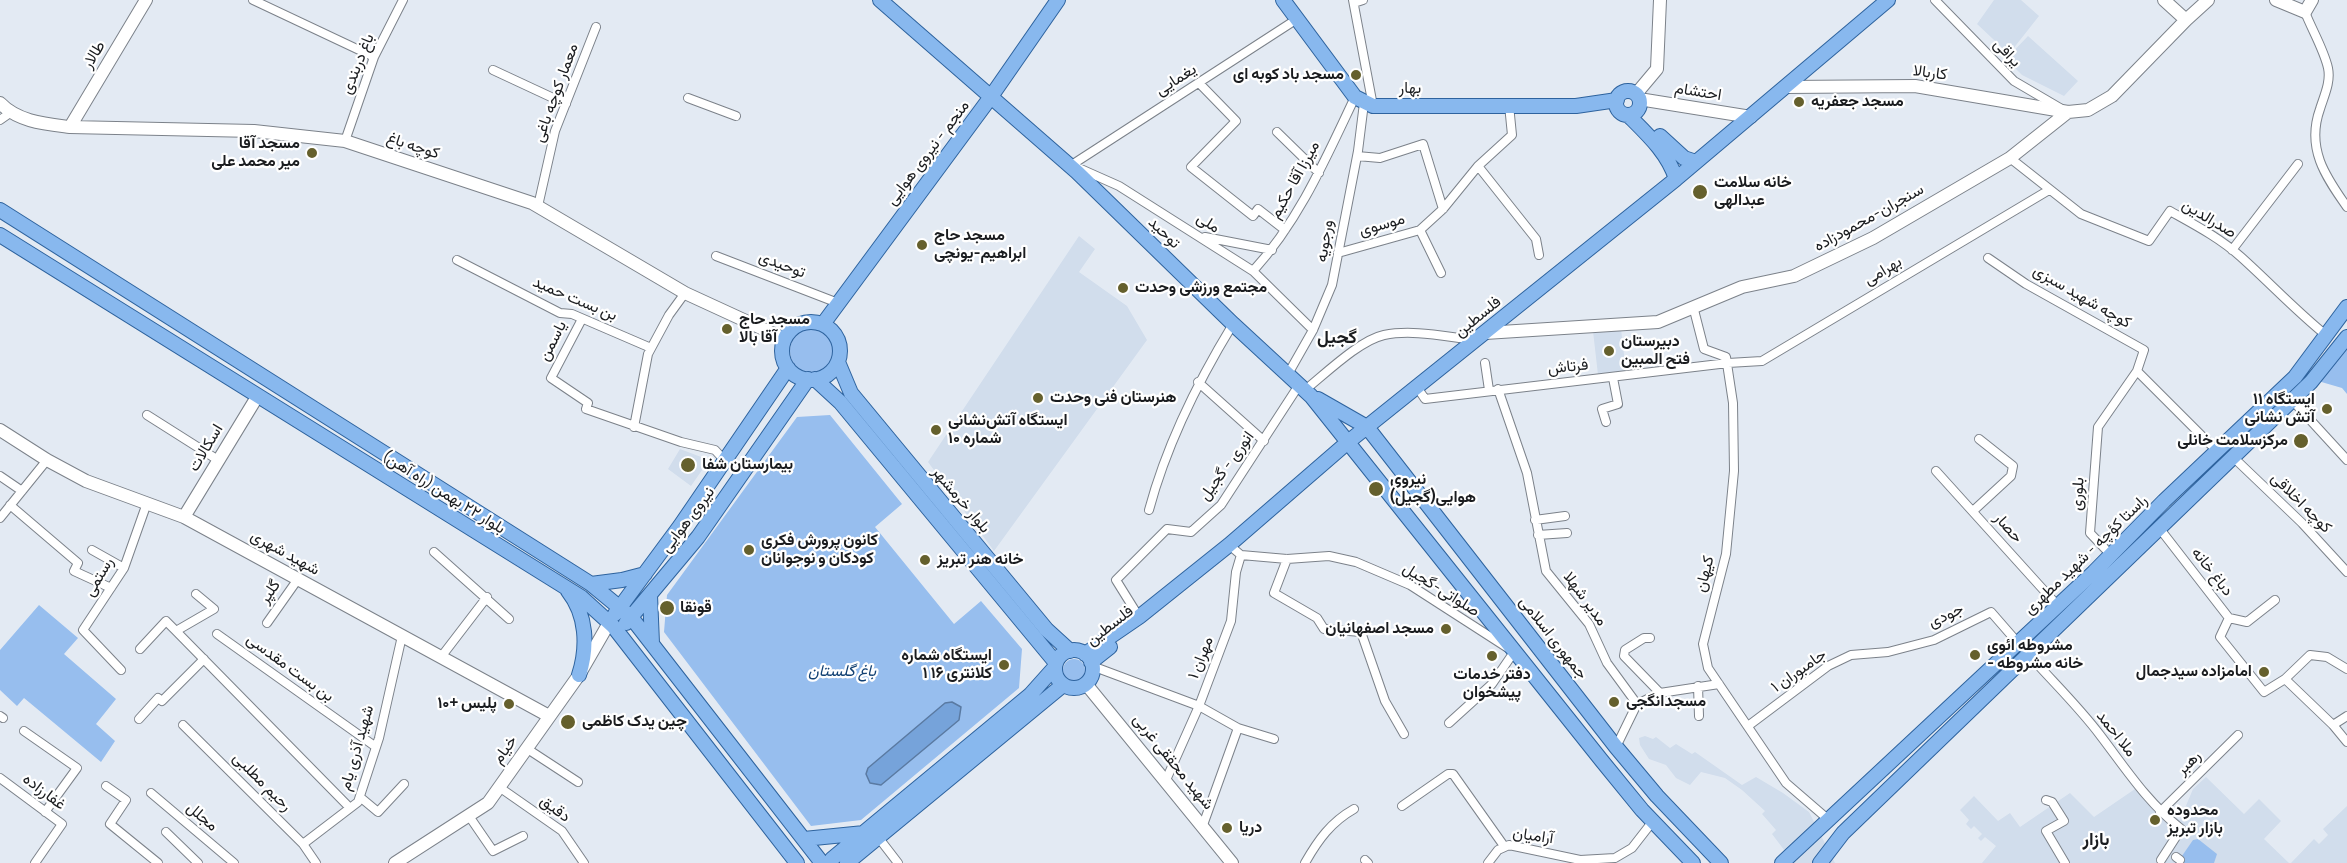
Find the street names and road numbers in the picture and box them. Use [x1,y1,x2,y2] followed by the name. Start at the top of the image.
[337,31,379,97] street label: باغ دربندی
[1989,35,2025,71] street label: یراقی
[78,38,110,72] street label: طالار
[529,41,583,145] street label: معمار کوچه باغی
[1152,60,1200,100] street label: یغمایی
[1912,61,1948,85] street label: کاربالا
[1399,79,1421,99] street label: بهار
[1673,79,1723,105] street label: احتشام
[882,97,974,209] street label: منجم - نیروی هوایی
[384,128,442,164] street label: کوچه باغ
[1266,138,1324,222] street label: میرزا آقا حکیم
[1811,180,1927,256] street label: سنجران-محمودزاده
[2178,195,2240,243] street label: صدرالدین
[1193,208,1223,238] street label: ملی
[1357,209,1407,241] street label: موسوی
[1144,213,1184,253] street label: توحید
[1312,219,1338,263] street label: ورجویه
[756,247,808,283] street label: توحیدی
[1861,252,1905,290] street label: بهرامی
[2029,261,2135,333] street label: کوچه شهید سبزی
[530,273,620,325] street label: بن بست حمید
[1451,292,1505,342] street label: فلسطین
[535,318,571,364] street label: یاسمن
[1547,355,1589,379] street label: فرتاش
[184,421,228,475] street label: اسکالات
[1195,428,1259,504] street label: انوری - گجیل
[379,448,509,538] street label: بلوار ۲۲ بهمن (راه آهن)
[928,463,994,537] street label: بلوار خرمشهر
[2267,469,2335,537] street label: کوچه اخلاقی
[2067,477,2089,511] street label: بلوری
[657,483,719,557] street label: نیروی هوایی
[2020,491,2152,619] street label: راستا کؤچه - شهید مطهری
[1989,509,2027,547] street label: حصار
[247,526,323,580] street label: شهید شهری
[2187,544,2237,600] street label: دباغ خانه
[80,554,118,600] street label: رستمی
[1691,554,1719,594] street label: کیهان
[1399,559,1483,621] street label: صلواتی-گجیل
[1559,568,1611,630] street label: مدیر شهلا
[255,576,285,608] street label: گلپر
[1515,593,1591,683] street label: جمهوری اسلامی
[1925,600,1967,632] street label: جودی
[1083,602,1137,650] street label: فلسطین
[242,630,338,706] street label: بن بست مقدسی
[1184,634,1218,682] street label: مهران ۱
[1768,645,1830,697] street label: جامبوران ۱
[336,703,378,793] street label: شهید آذری یام
[2092,707,2140,761] street label: ملا احمد
[1128,710,1218,814] street label: شهید محققی غربی
[488,732,522,768] street label: خیام
[2173,747,2205,779] street label: رهبر
[228,748,296,816] street label: رحیم مطلبی
[19,770,69,814] street label: غفارزاده
[536,791,574,827] street label: دقیق
[182,798,222,836] street label: مجلل
[1511,824,1555,848] street label: آرامیان

